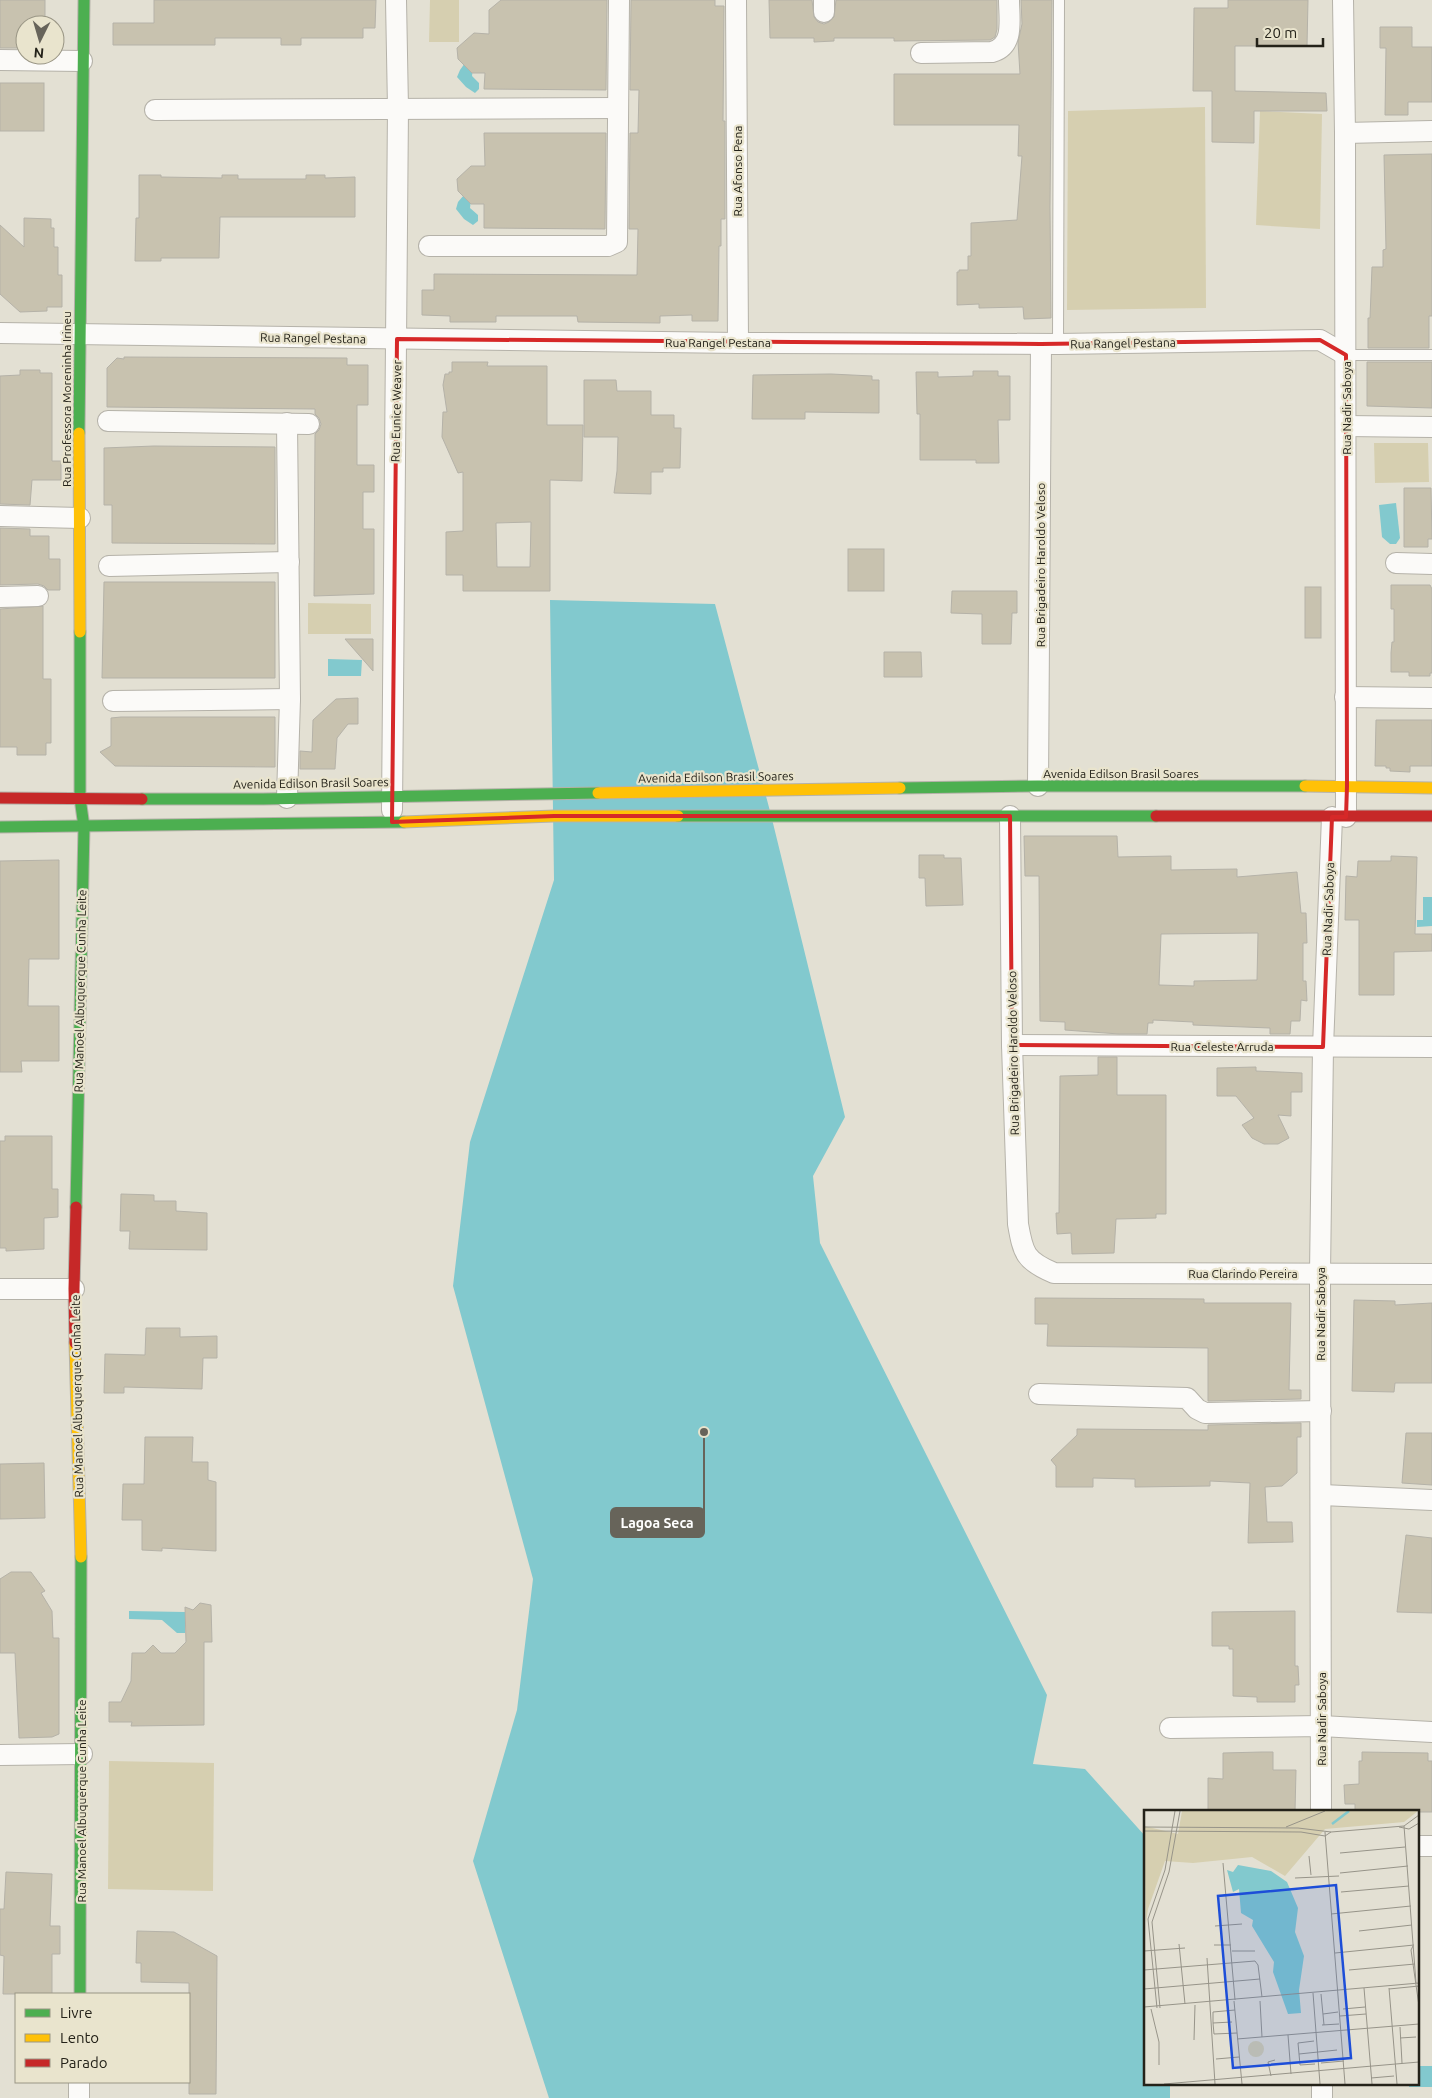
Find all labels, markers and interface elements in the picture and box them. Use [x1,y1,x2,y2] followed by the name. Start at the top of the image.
[15,15,65,65] north arrow
[1257,15,1323,47] scale bar
[1264,24,1297,41] text: 20 m
[33,45,45,61] text: N
[731,125,744,217] street label: Rua Afonso Pena
[60,311,73,487] street label: Rua Professora Moreninha Irineu
[260,331,366,345] street label: Rua Rangel Pestana
[665,336,771,349] street label: Rua Rangel Pestana
[1070,336,1176,350] street label: Rua Rangel Pestana
[389,359,403,462] street label: Rua Eunice Weaver
[1340,361,1353,455] street label: Rua Nadir Saboya
[1034,483,1047,647] street label: Rua Brigadeiro Haroldo Veloso
[1043,767,1199,780] street label: Avenida Edilson Brasil Soares
[638,769,794,785] street label: Avenida Edilson Brasil Soares
[233,775,389,791] street label: Avenida Edilson Brasil Soares
[1320,862,1336,956] street label: Rua Nadir Saboya
[72,889,88,1093] street label: Rua Manoel Albuquerque Cunha Leite
[1005,971,1021,1135] street label: Rua Brigadeiro Haroldo Veloso
[1170,1040,1274,1053] street label: Rua Celeste Arruda
[1188,1267,1298,1280] street label: Rua Clarindo Pereira
[1314,1267,1327,1361] street label: Rua Nadir Saboya
[69,1294,85,1498] street label: Rua Manoel Albuquerque Cunha Leite
[611,1508,704,1537] callout: Lagoa Seca
[620,1515,694,1531] text: Lagoa Seca
[1315,1672,1328,1766] street label: Rua Nadir Saboya
[75,1699,88,1903] street label: Rua Manoel Albuquerque Cunha Leite
[1144,1810,1420,2086] inset map
[15,1993,190,2083] legend
[60,2004,93,2021] text: Livre
[60,2029,99,2046] text: Lento
[60,2054,107,2071] text: Parado

